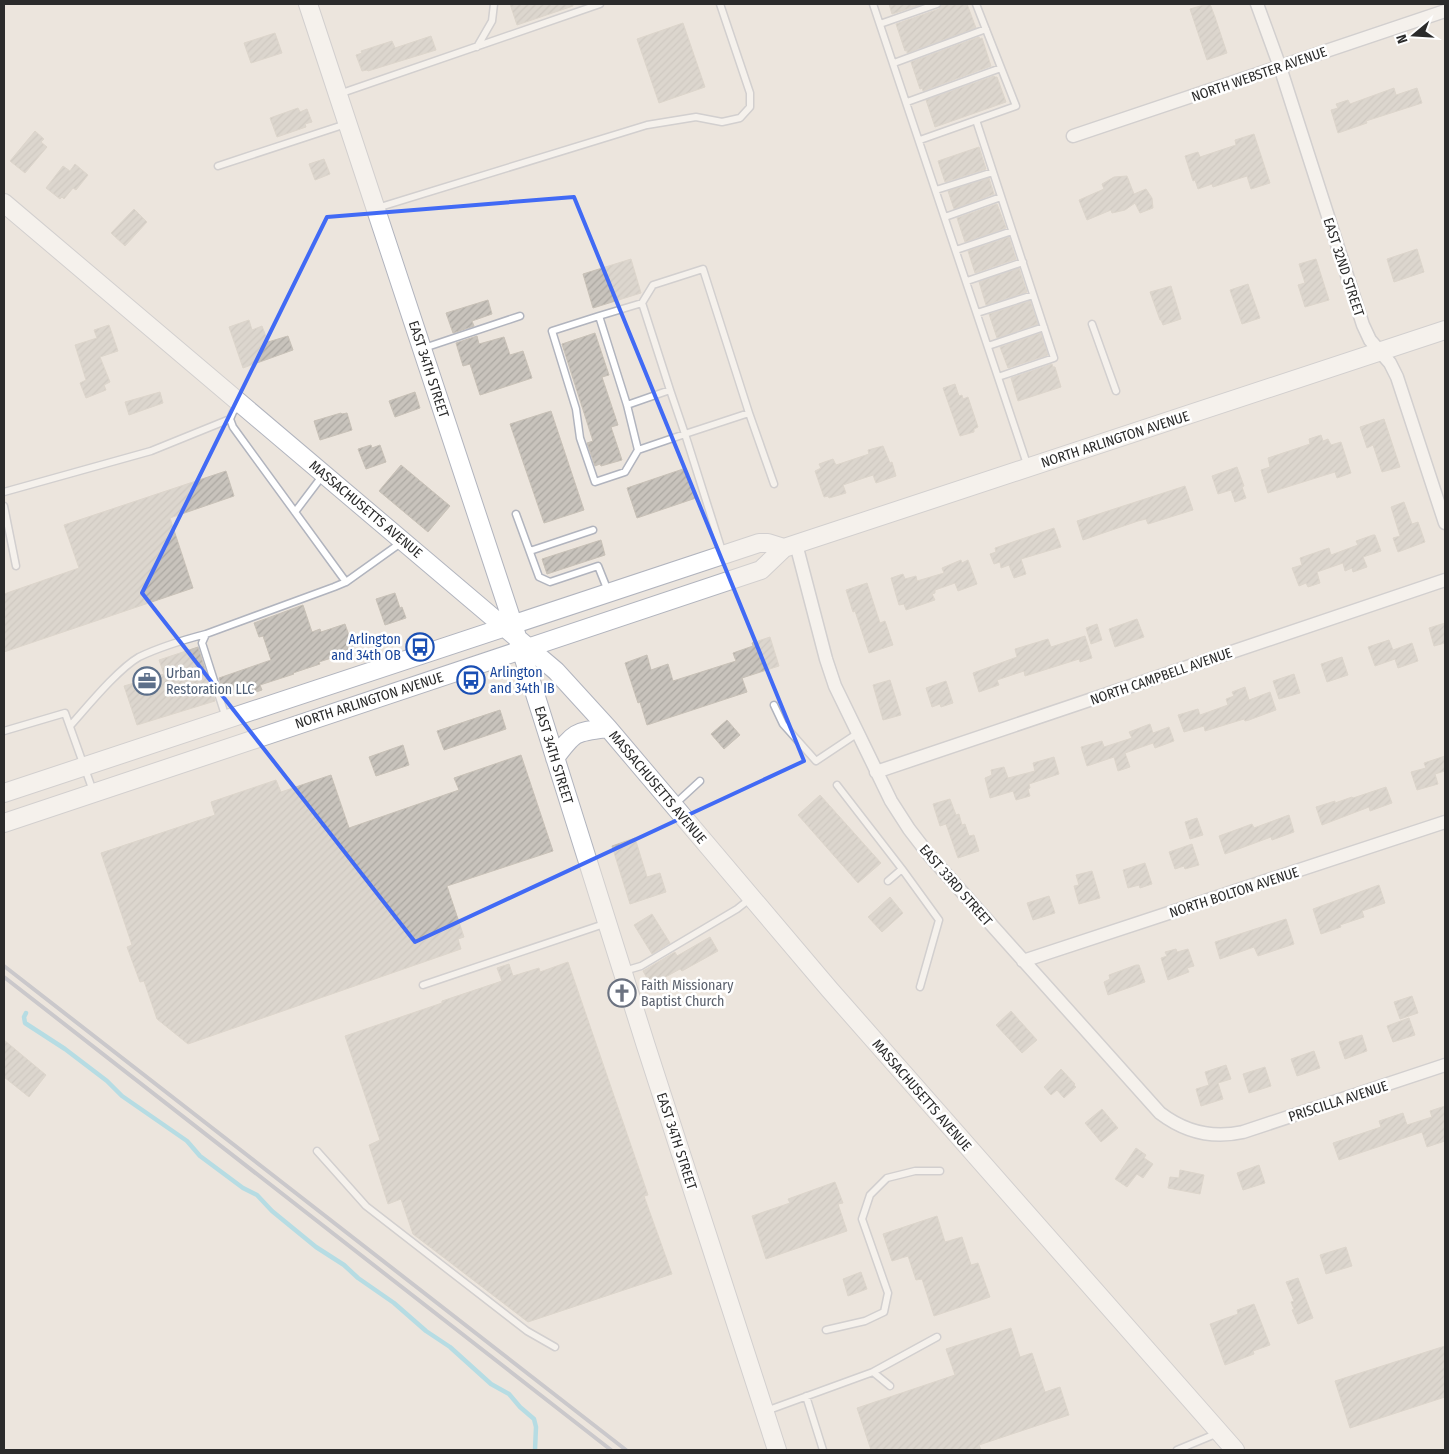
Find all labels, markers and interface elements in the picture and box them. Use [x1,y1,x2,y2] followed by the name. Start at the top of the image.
[1389,10,1439,60] north arrow
[1393,32,1411,45] text: N
[1189,43,1330,106] street label: NORTH WEBSTER AVENUE
[1320,216,1368,319] street label: EAST 32ND STREET
[405,318,452,420] street label: EAST 34TH STREET
[1039,407,1192,471] street label: NORTH ARLINGTON AVENUE
[306,457,426,562] street label: MASSACHUSETTS AVENUE
[331,631,401,664] place label: Arlington and 34th OB
[405,632,435,662] bus stop icon: Arlington and 34th OB
[1088,644,1235,709] street label: NORTH CAMPBELL AVENUE
[490,664,555,697] place label: Arlington and 34th IB
[166,665,254,698] place label: Urban Restoration LLC
[456,665,486,695] bus stop icon: Arlington and 34th IB
[132,666,162,696] office icon: Urban Restoration LLC
[293,668,446,732] street label: NORTH ARLINGTON AVENUE
[531,704,577,807] street label: EAST 34TH STREET
[605,727,710,848] street label: MASSACHUSETTS AVENUE
[916,841,996,930] street label: EAST 33RD STREET
[1167,863,1301,921] street label: NORTH BOLTON AVENUE
[641,977,734,1010] place label: Faith Missionary Baptist Church
[607,978,637,1008] church icon: Faith Missionary Baptist Church
[868,1036,975,1155] street label: MASSACHUSETTS AVENUE
[1286,1077,1390,1126] street label: PRISCILLA AVENUE
[653,1090,700,1192] street label: EAST 34TH STREET

